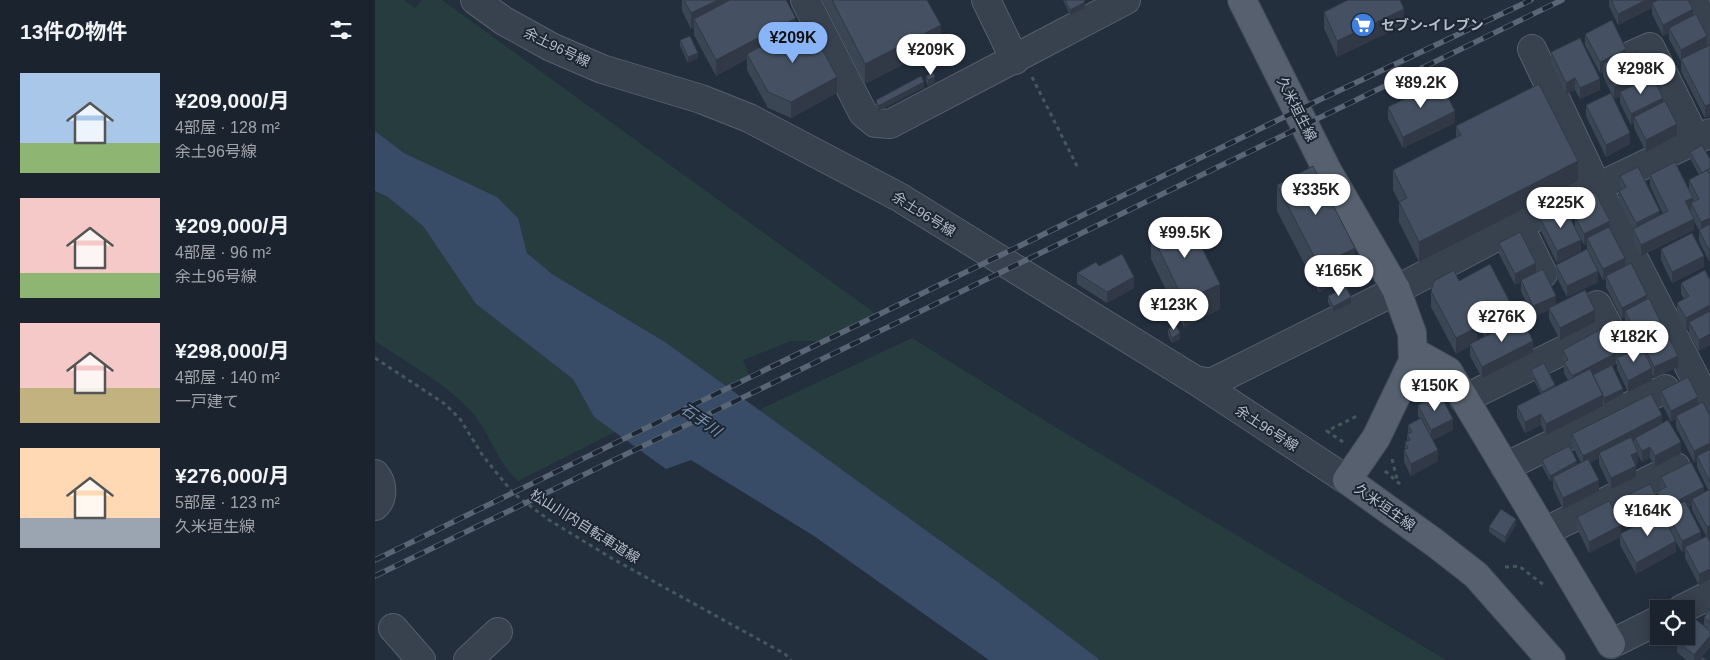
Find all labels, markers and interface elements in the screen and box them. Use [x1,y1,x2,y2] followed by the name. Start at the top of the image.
[1350,12,1376,38] supermarket icon: セブン-イレブン
[327,16,355,44] icon: filters
[1381,17,1484,33] place label: セブン-イレブン
[20,20,127,43] text: 13件の物件
[758,22,828,64] pin: ¥209K
[521,24,593,70] street label: 余土96号線
[769,29,817,46] text: ¥209K
[896,34,966,76] pin: ¥209K
[907,41,955,58] text: ¥209K
[1606,52,1676,95] pin: ¥298K
[1617,60,1665,77] text: ¥298K
[1380,66,1462,109] pin: ¥89.2K
[1274,74,1320,144] street label: 久米垣生線
[1395,74,1447,91] text: ¥89.2K
[175,89,289,112] text: ¥209,000/月
[60,93,120,153] icon: home
[175,119,280,136] text: 4部屋 · 128 m²
[175,143,257,160] text: 余土96号線
[1281,174,1351,216] pin: ¥335K
[1292,181,1340,198] text: ¥335K
[1526,186,1596,229] pin: ¥225K
[889,188,959,240] street label: 余土96号線
[1537,194,1585,211] text: ¥225K
[175,214,289,237] text: ¥209,000/月
[1144,216,1226,259] pin: ¥99.5K
[60,218,120,278] icon: home
[1159,224,1211,241] text: ¥99.5K
[175,244,271,261] text: 4部屋 · 96 m²
[1304,254,1374,297] pin: ¥165K
[1315,262,1363,279] text: ¥165K
[175,268,257,285] text: 余土96号線
[1139,288,1209,331] pin: ¥123K
[1150,296,1198,313] text: ¥123K
[1467,300,1537,343] pin: ¥276K
[1478,308,1526,325] text: ¥276K
[1599,320,1669,363] pin: ¥182K
[1610,328,1658,345] text: ¥182K
[175,339,289,362] text: ¥298,000/月
[60,343,120,403] icon: home
[175,369,280,386] text: 4部屋 · 140 m²
[1400,370,1470,412] pin: ¥150K
[1411,377,1459,394] text: ¥150K
[175,393,239,410] text: 一戸建て
[678,400,726,441] water label: 石手川
[1233,402,1301,454] street label: 余土96号線
[175,464,289,487] text: ¥276,000/月
[60,468,120,528] icon: home
[1352,480,1418,534] street label: 久米垣生線
[527,486,643,566] street label: 松山川内自転車道線
[175,494,280,511] text: 5部屋 · 123 m²
[1613,494,1683,537] pin: ¥164K
[1624,502,1672,519] text: ¥164K
[175,518,255,535] text: 久米垣生線
[1650,600,1695,645] map controls
[1650,600,1695,645] button: locate

